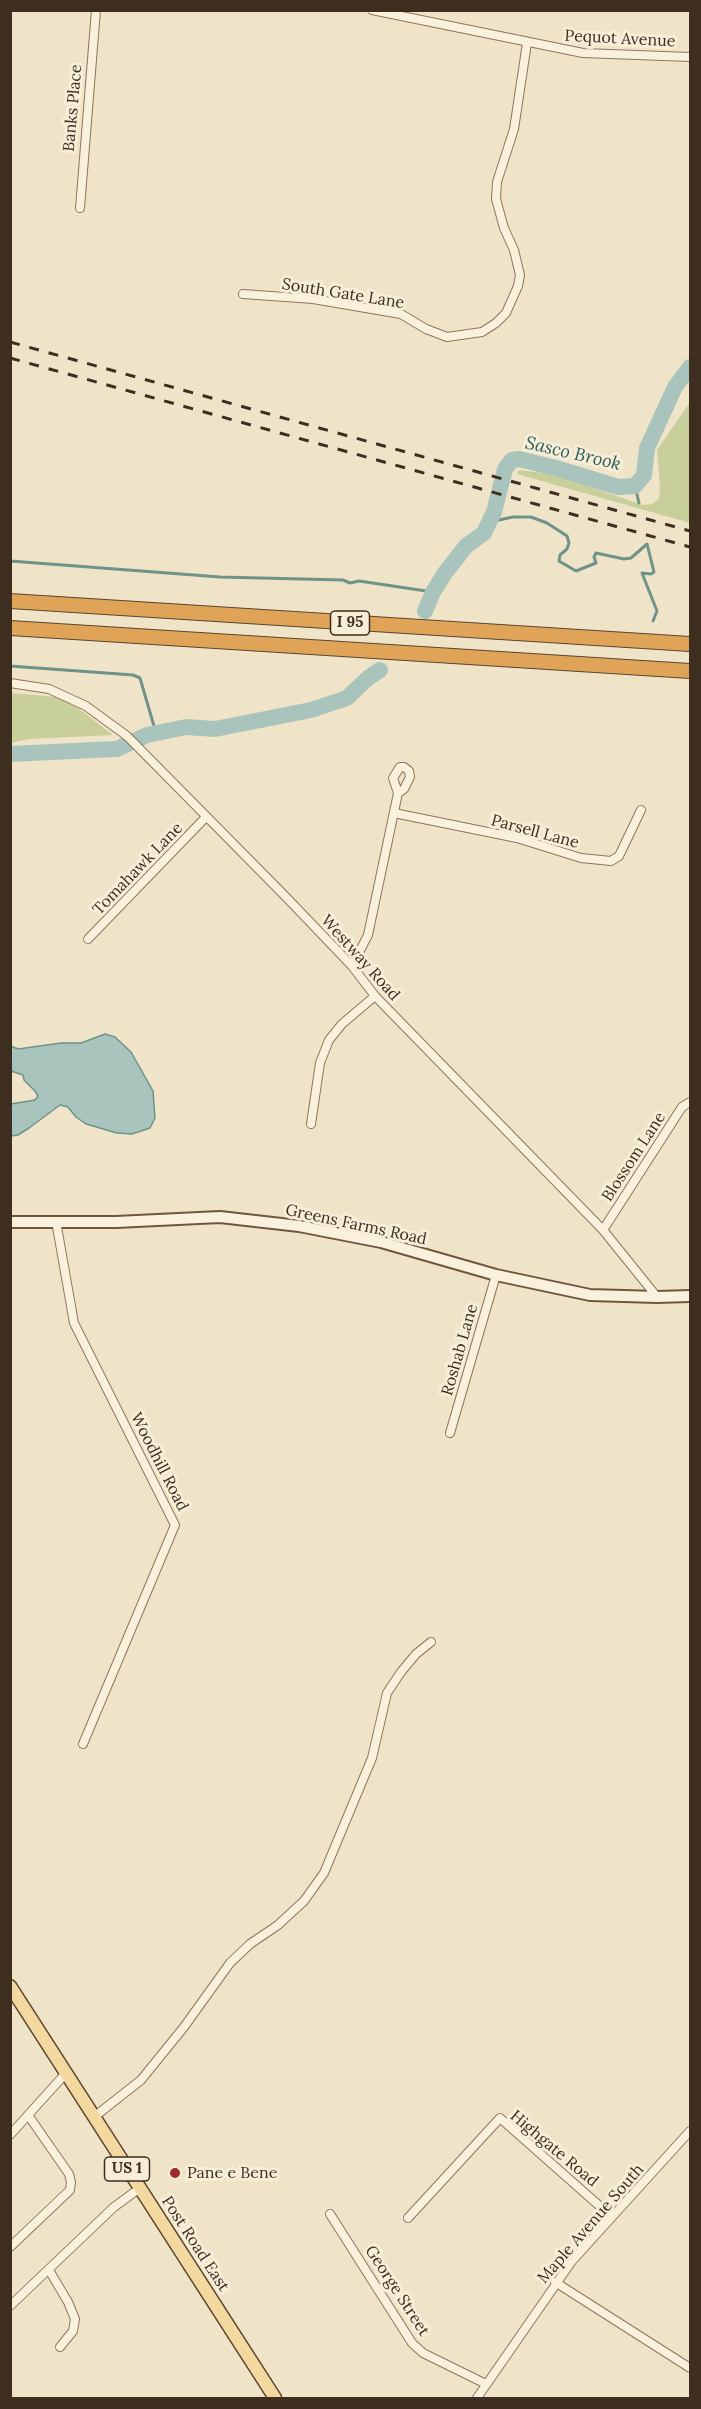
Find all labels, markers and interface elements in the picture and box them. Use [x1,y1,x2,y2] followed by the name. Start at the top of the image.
[564,27,676,51] street label: Pequot Avenue
[60,64,86,152] street label: Banks Place
[280,275,406,313] street label: South Gate Lane
[523,432,623,476] water label: Sasco Brook
[330,611,370,635] road number: I 95
[489,811,581,853] street label: Parsell Lane
[89,819,187,919] street label: Tomahawk Lane
[317,911,403,1005] street label: Westway Road
[598,1109,670,1205] street label: Blossom Lane
[284,1201,428,1249] street label: Greens Farms Road
[438,1302,482,1398] street label: Roshab Lane
[126,1410,192,1514] street label: Woodhill Road
[506,2107,602,2191] street label: Highgate Road
[104,2157,150,2181] road number: US 1
[534,2160,648,2288] street label: Maple Avenue South
[187,2163,277,2183] place label: Pane e Bene
[168,2166,182,2180] marker: Pane e Bene
[157,2193,233,2295] street label: Post Road East
[361,2242,433,2340] street label: George Street

